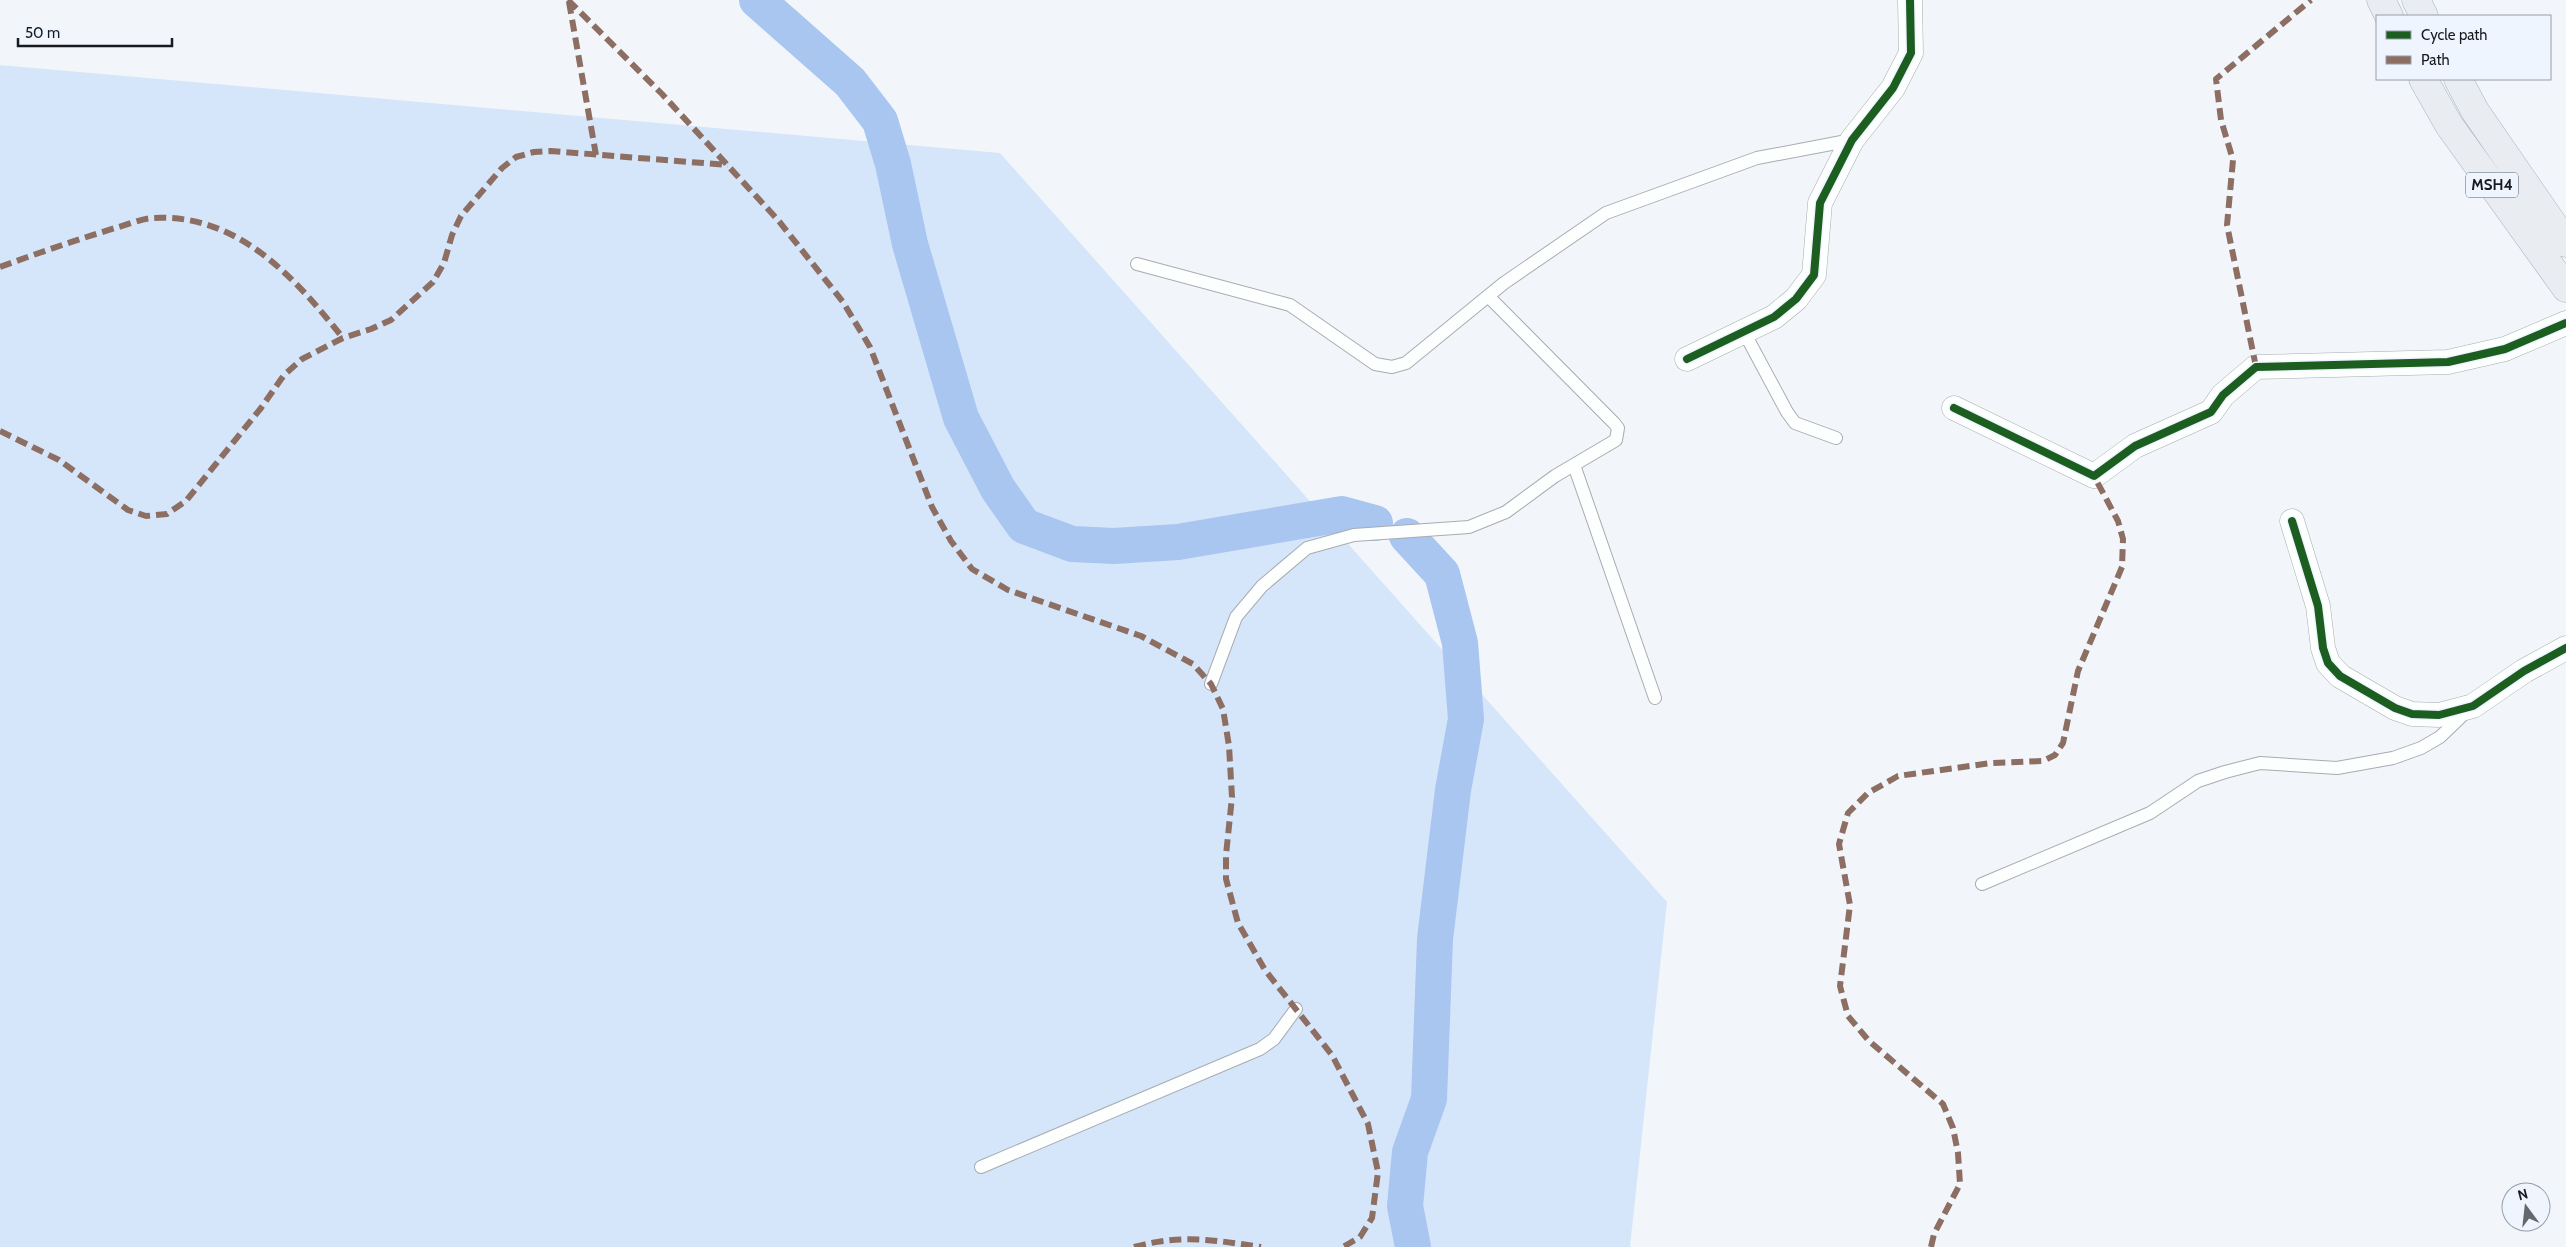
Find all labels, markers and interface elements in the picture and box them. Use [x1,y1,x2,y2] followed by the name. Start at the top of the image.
[18,15,171,47] scale bar
[2376,15,2551,80] legend
[25,24,60,42] text: 50 m
[2421,26,2487,44] text: Cycle path
[2421,51,2450,69] text: Path
[2466,172,2518,198] road number: MSH4
[2501,1182,2551,1232] north arrow
[2516,1184,2530,1204] text: N

